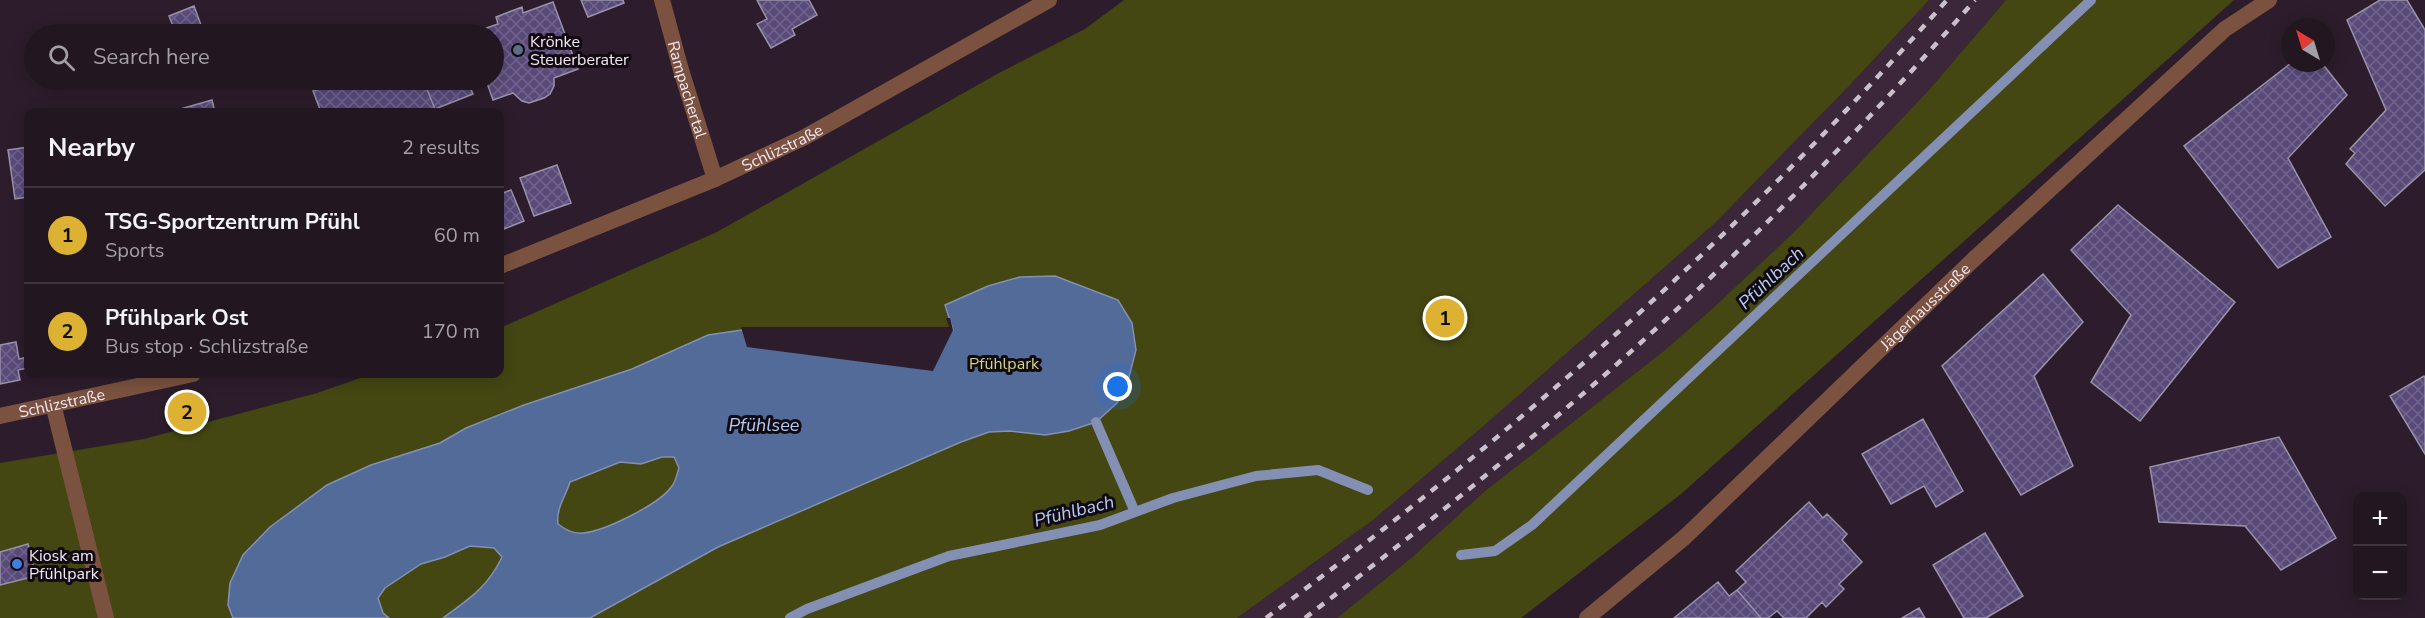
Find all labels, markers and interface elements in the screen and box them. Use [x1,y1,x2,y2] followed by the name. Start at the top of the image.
[2281,18,2335,72] north arrow
[24,24,504,90] search box
[530,31,629,71] place label: Krönke Steuerberater
[662,39,712,141] street label: Rampachertal
[45,41,78,74] icon: search
[93,42,210,72] text: Search here
[511,43,525,57] marker: Krönke Steuerberater
[738,119,827,177] street label: Schlizstraße
[48,130,135,165] text: Nearby
[402,134,480,161] text: 2 results
[105,207,360,237] text: TSG-Sportzentrum Pfühl
[62,222,74,249] text: 1
[434,222,480,249] text: 60 m
[105,237,164,264] text: Sports
[1733,241,1809,315] water label: Pfühlbach
[1875,258,1975,356] street label: Jägerhausstraße
[1426,296,1464,340] pin: 1
[105,303,248,333] text: Pfühlpark Ost
[62,318,74,345] text: 2
[422,318,480,345] text: 170 m
[105,333,308,360] text: Bus stop · Schlizstraße
[969,353,1040,375] park label: Pfühlpark
[1103,372,1132,401] your location
[16,383,107,424] street label: Schlizstraße
[168,390,207,434] pin: 2
[729,413,800,437] water label: Pfühlsee
[1031,489,1117,533] water label: Pfühlbach
[2353,492,2407,600] map controls
[2353,492,2407,546] button: +
[29,545,100,585] place label: Kiosk am Pfühlpark
[2353,546,2407,600] button: −
[10,557,24,571] marker: Kiosk am Pfühlpark

